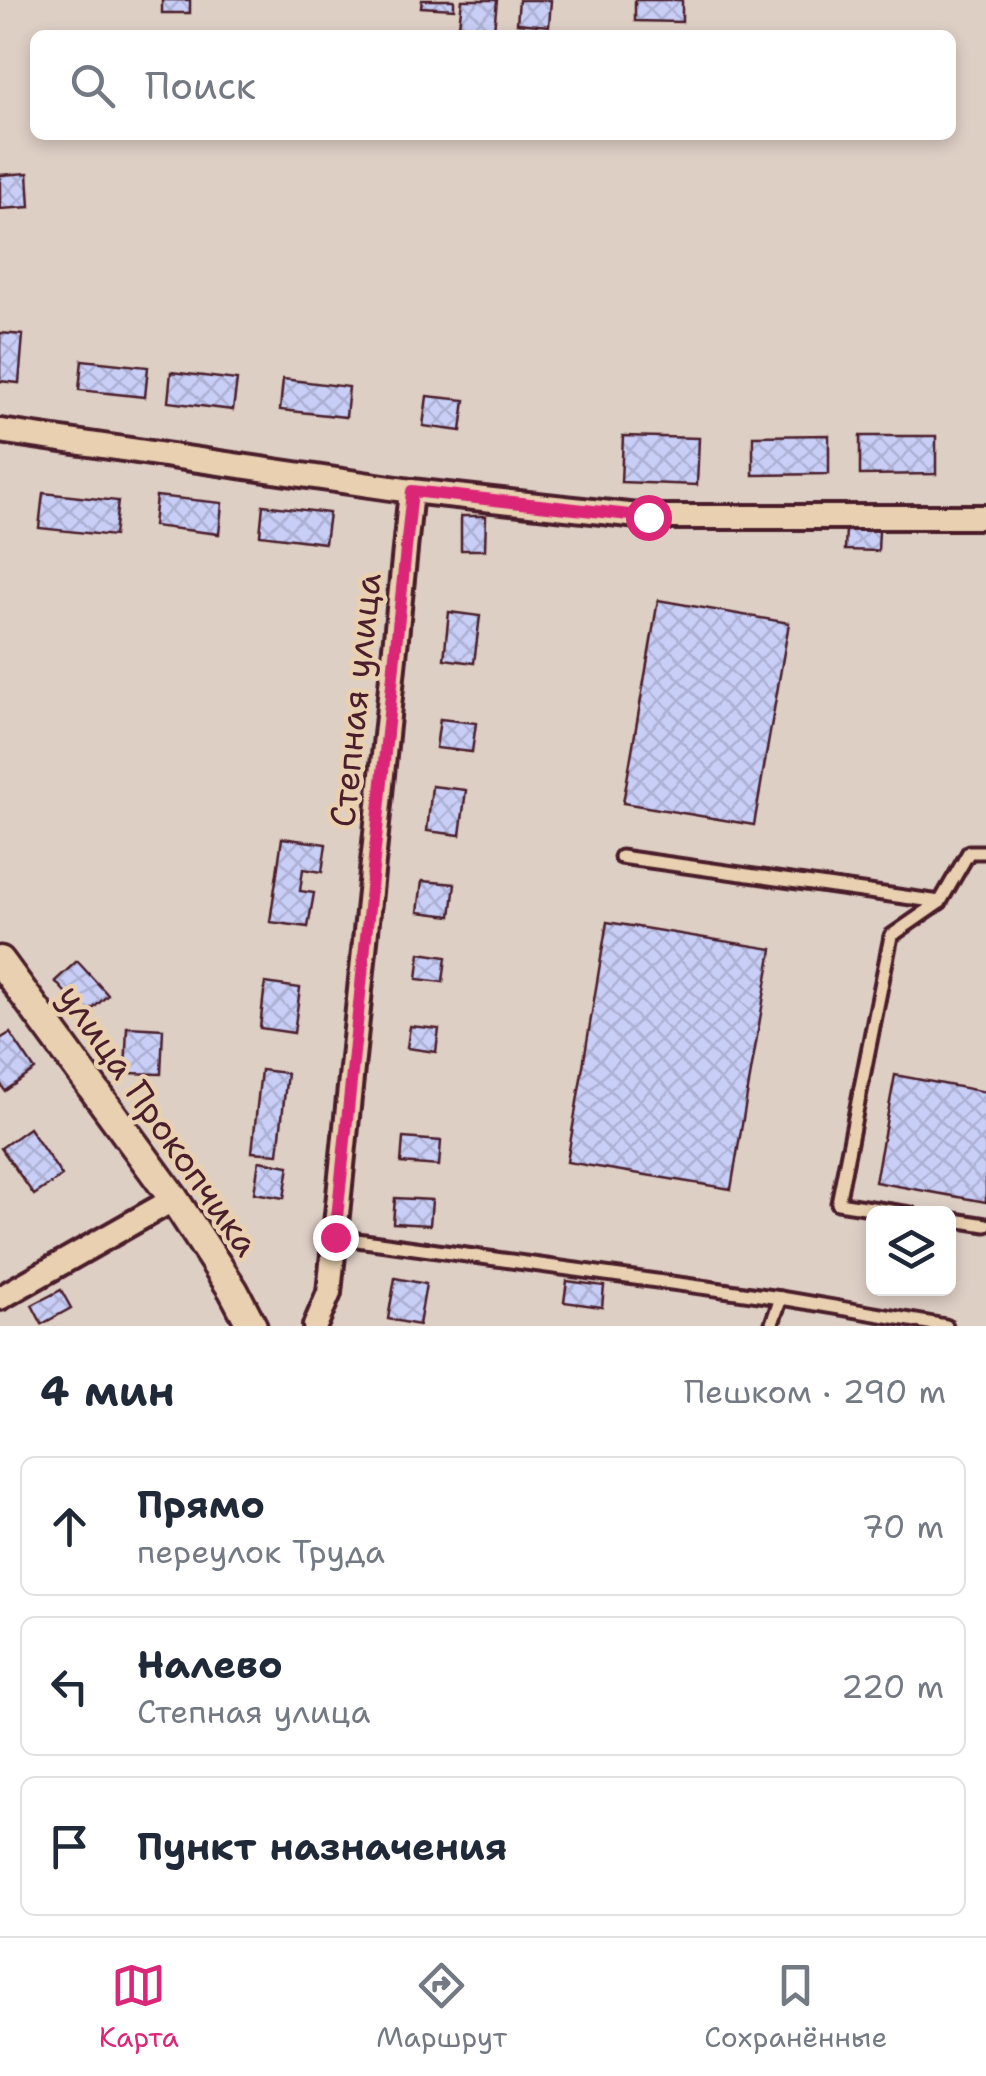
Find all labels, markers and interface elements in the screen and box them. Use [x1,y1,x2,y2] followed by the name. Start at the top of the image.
[30,30,956,140] search box
[65,58,120,113] icon: search
[145,60,256,111] text: Поиск
[626,495,672,541] route start
[318,570,392,829] street label: Степная улица
[47,975,271,1265] street label: улица Прокопчика
[866,1206,956,1296] map controls
[866,1206,956,1296] button: layers
[313,1215,359,1261] route end
[40,1363,175,1419] text: 4 мин
[684,1370,946,1413] text: Пешком · 290 m
[137,1479,265,1530] text: Прямо
[42,1499,97,1554] icon: ahead
[861,1505,944,1548] text: 70 m
[137,1530,385,1573] text: переулок Труда
[137,1639,283,1690] text: Налево
[42,1659,97,1714] icon: left
[841,1665,944,1708] text: 220 m
[137,1690,370,1733] text: Степная улица
[42,1819,97,1874] icon: arrive
[137,1821,507,1872] text: Пункт назначения
[99,1958,179,2056] tab: Карта
[376,1958,507,2056] tab: Маршрут
[704,1958,887,2056] tab: Сохранённые

